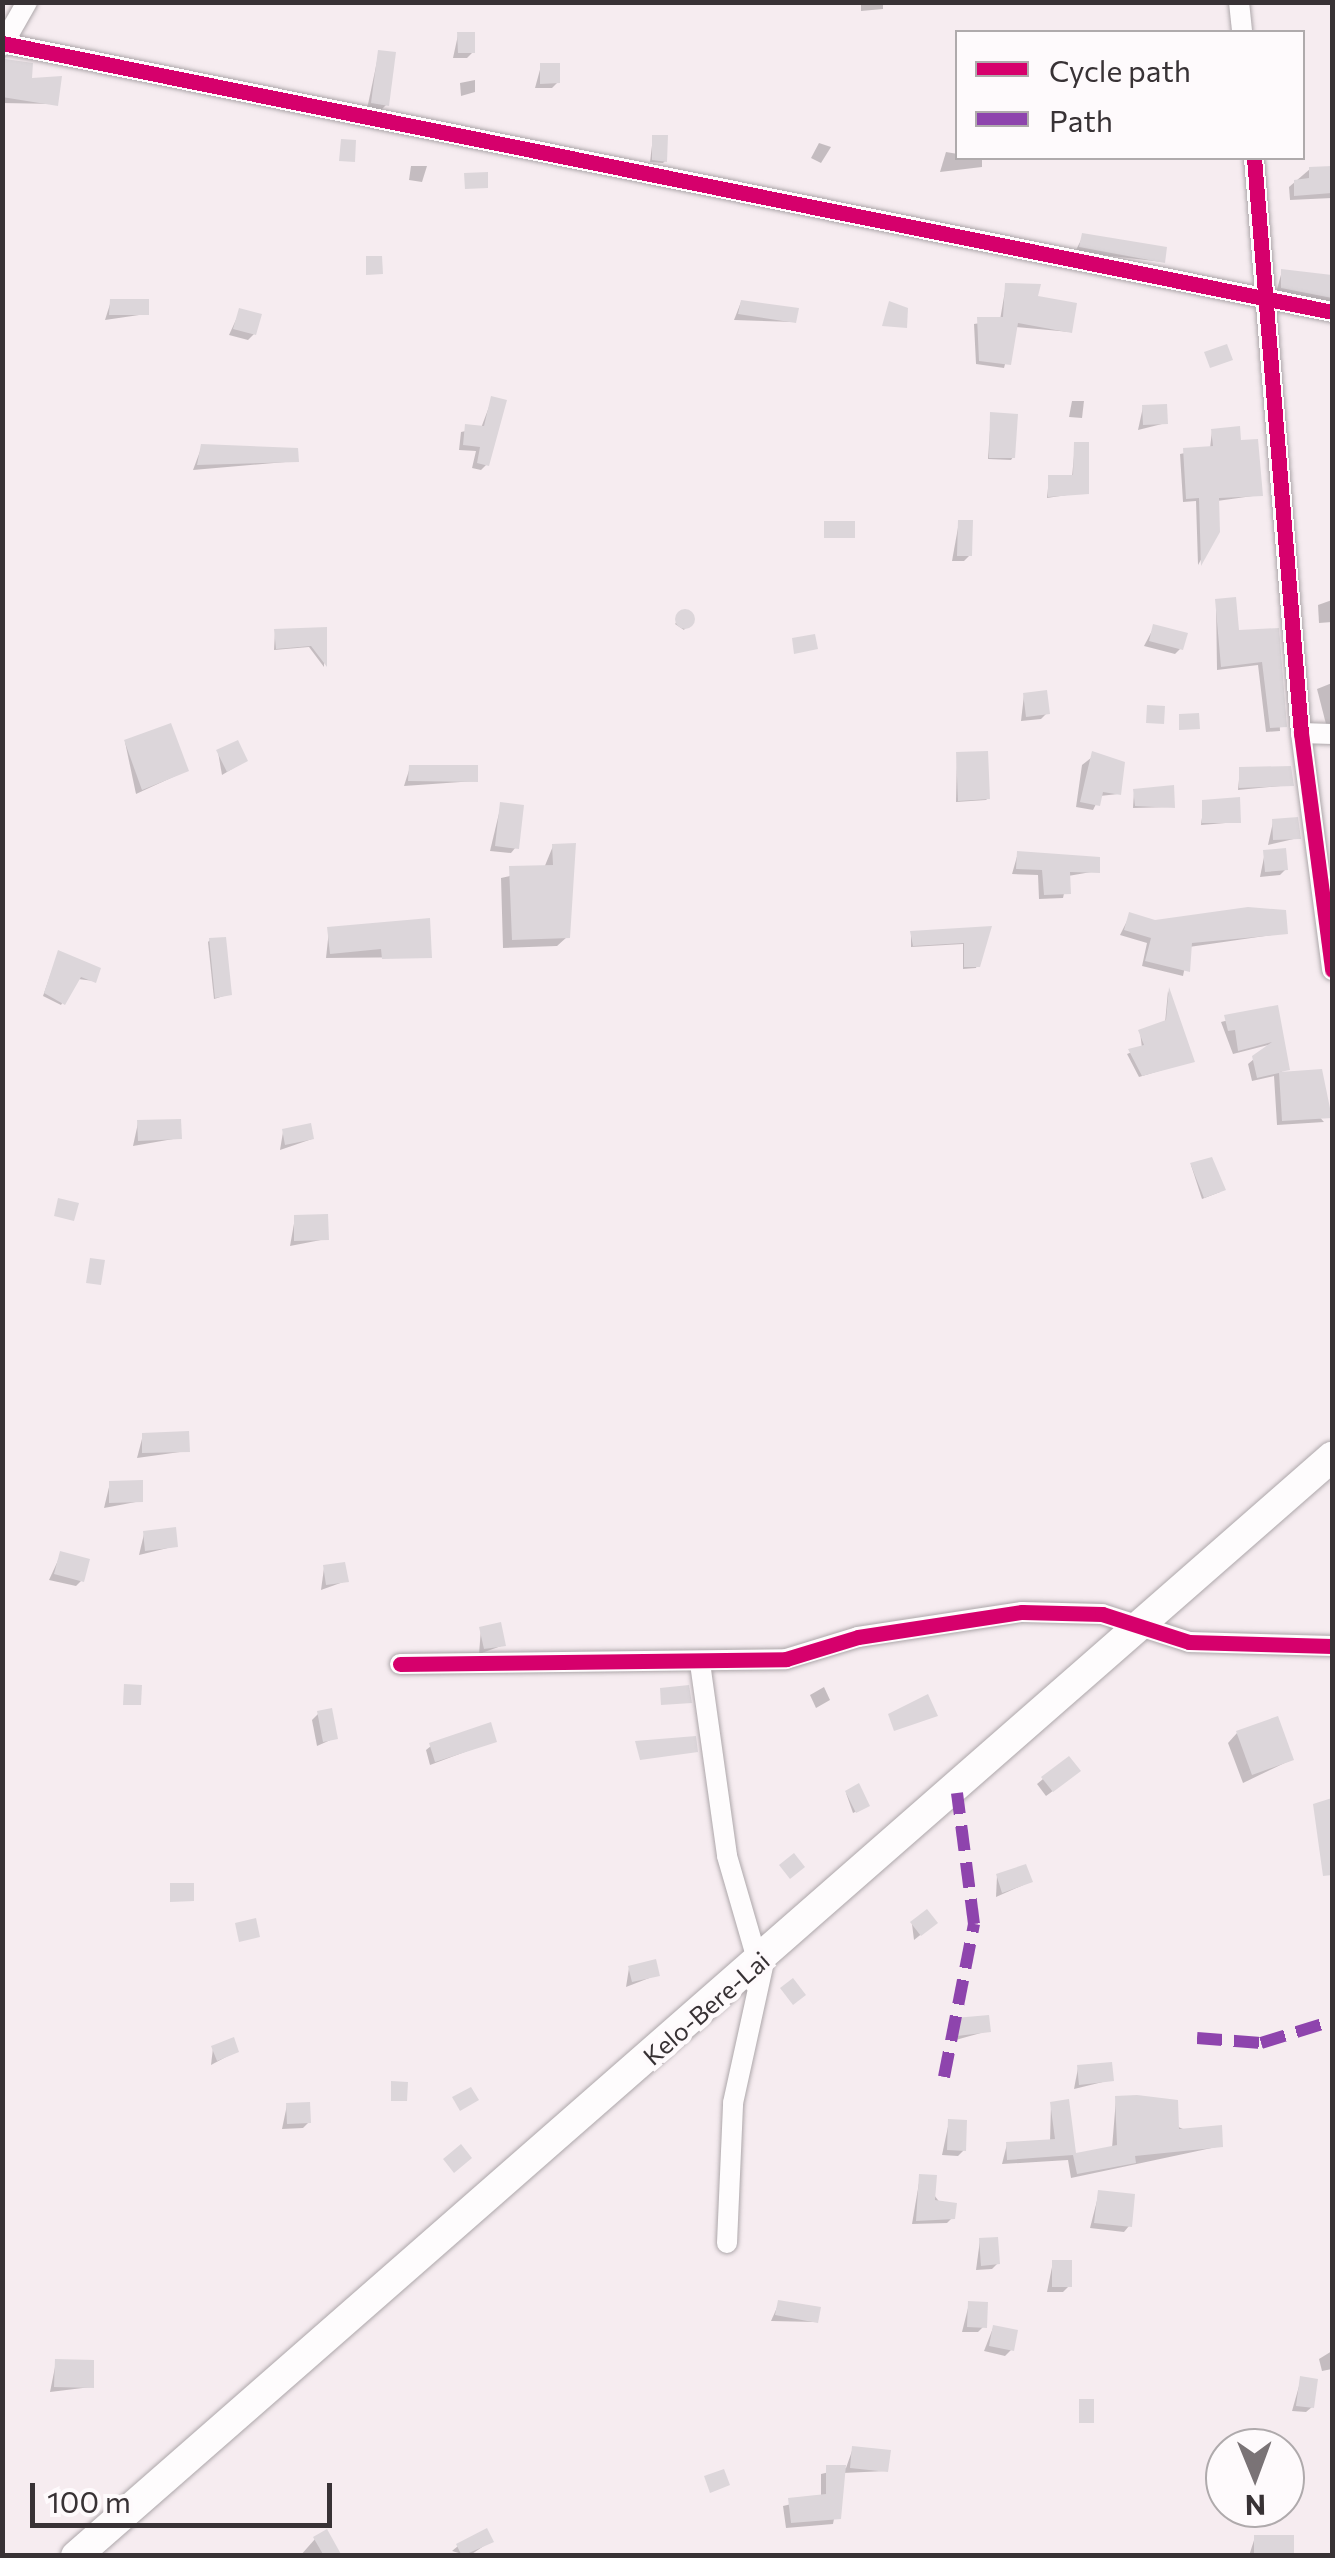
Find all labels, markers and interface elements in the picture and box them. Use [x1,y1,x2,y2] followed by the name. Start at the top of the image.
[955,30,1305,160] legend
[1049,51,1191,88] text: Cycle path
[1049,101,1113,138] text: Path
[637,1945,775,2071] street label: Kelo-Bere-Lai
[1205,2428,1305,2528] north arrow
[35,2463,338,2525] scale bar
[47,2482,131,2519] text: 100 m
[1245,2489,1266,2523] text: N

